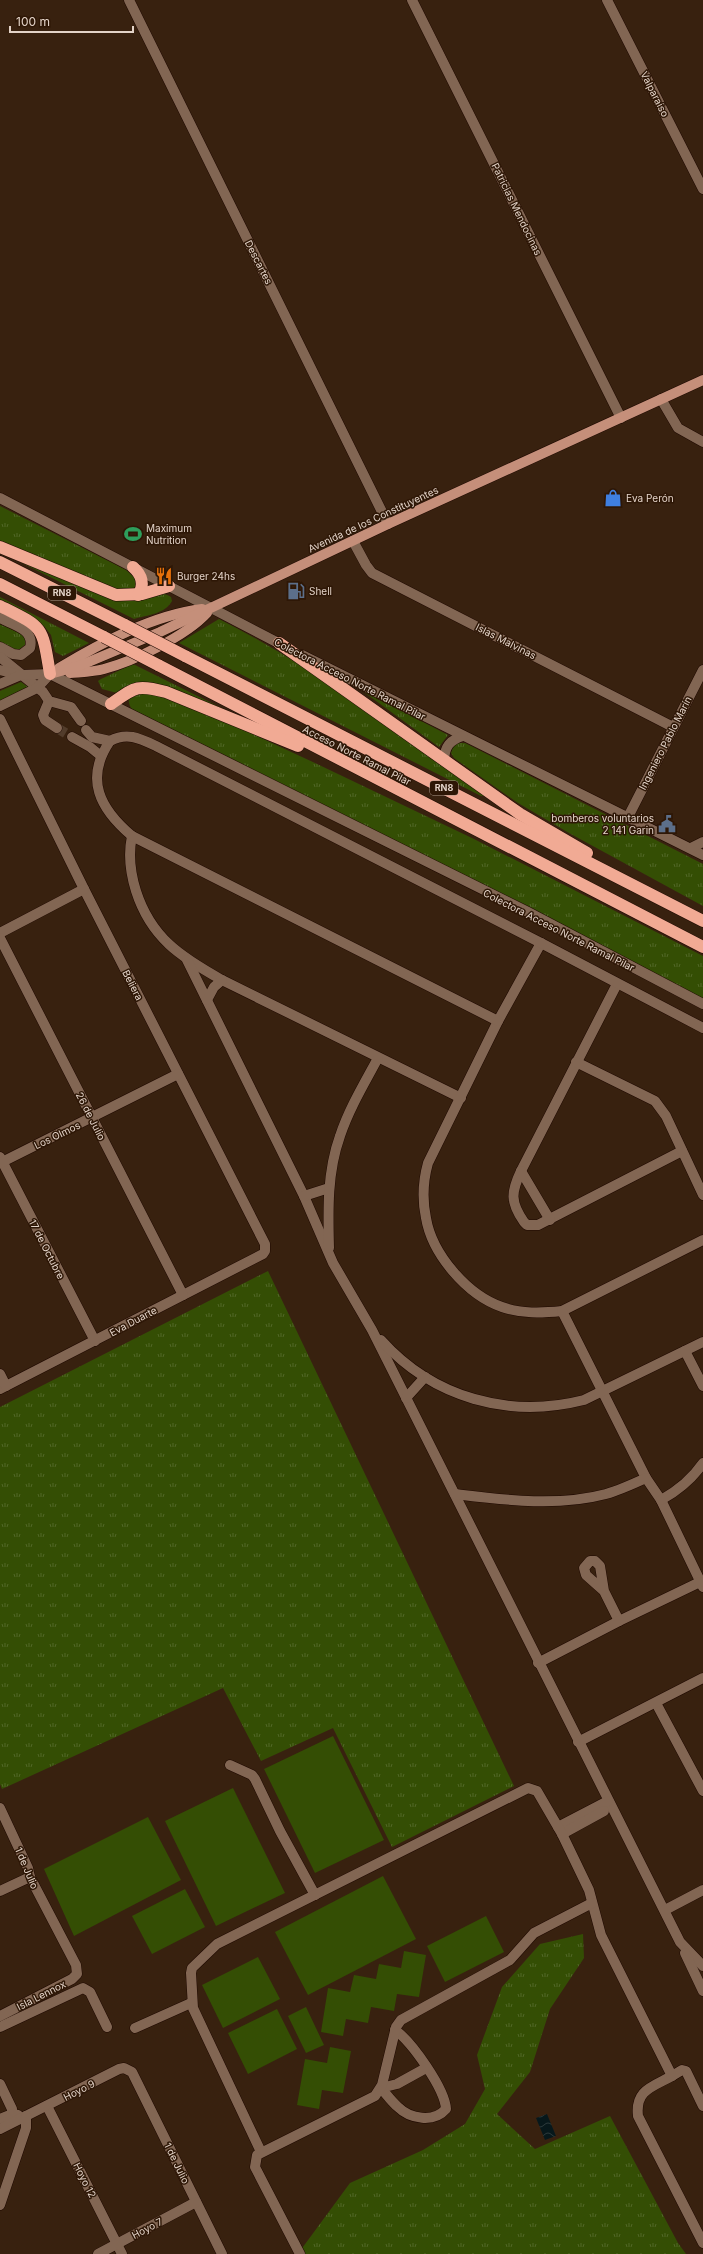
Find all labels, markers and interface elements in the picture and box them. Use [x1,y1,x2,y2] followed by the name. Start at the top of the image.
[10,8,133,34] scale bar
[16,14,50,29] text: 100 m
[638,69,672,119] street label: Valparaíso
[489,161,545,257] street label: Patricias Mendocinas
[243,238,275,286] street label: Descartes
[306,483,440,555] street label: Avenida de los Constituyentes
[603,488,623,508] shop icon: Eva Perón
[626,492,674,504] place label: Eva Perón
[146,522,192,546] place label: Maximum Nutrition
[123,524,143,544] sports icon: Maximum Nutrition
[154,566,174,586] restaurant icon: Burger 24hs
[177,570,235,582] place label: Burger 24hs
[286,581,306,601] fuel station icon: Shell
[309,585,332,597] place label: Shell
[48,586,76,600] road number: RN8
[474,621,538,661] street label: Islas Malvinas
[272,635,428,723] street label: Colectora Acceso Norte Ramal Pilar
[636,694,694,792] street label: Ingeniero Pablo Marín
[301,722,413,788] street label: Acceso Norte Ramal Pilar
[430,781,458,795] road number: RN8
[551,812,654,836] place label: bomberos voluntarios 2 141 Garin
[657,814,677,834] public building icon: bomberos voluntarios 2 141 Garin
[481,886,637,974] street label: Colectora Acceso Norte Ramal Pilar
[120,968,146,1002] street label: Beliera
[74,1090,108,1142] street label: 26 de Julio
[32,1119,82,1151] street label: Los Olmos
[27,1217,67,1281] street label: 17 de Octubre
[107,1303,159,1338] street label: Eva Duarte
[13,1845,41,1891] street label: 1 de Julio
[15,1977,68,2012] street label: Isla Lennox
[61,2077,97,2103] street label: Hoyo 9
[162,2141,192,2185] street label: 1 de Julio
[71,2161,99,2199] street label: Hoyo 12
[130,2215,165,2241] street label: Hoyo 7

